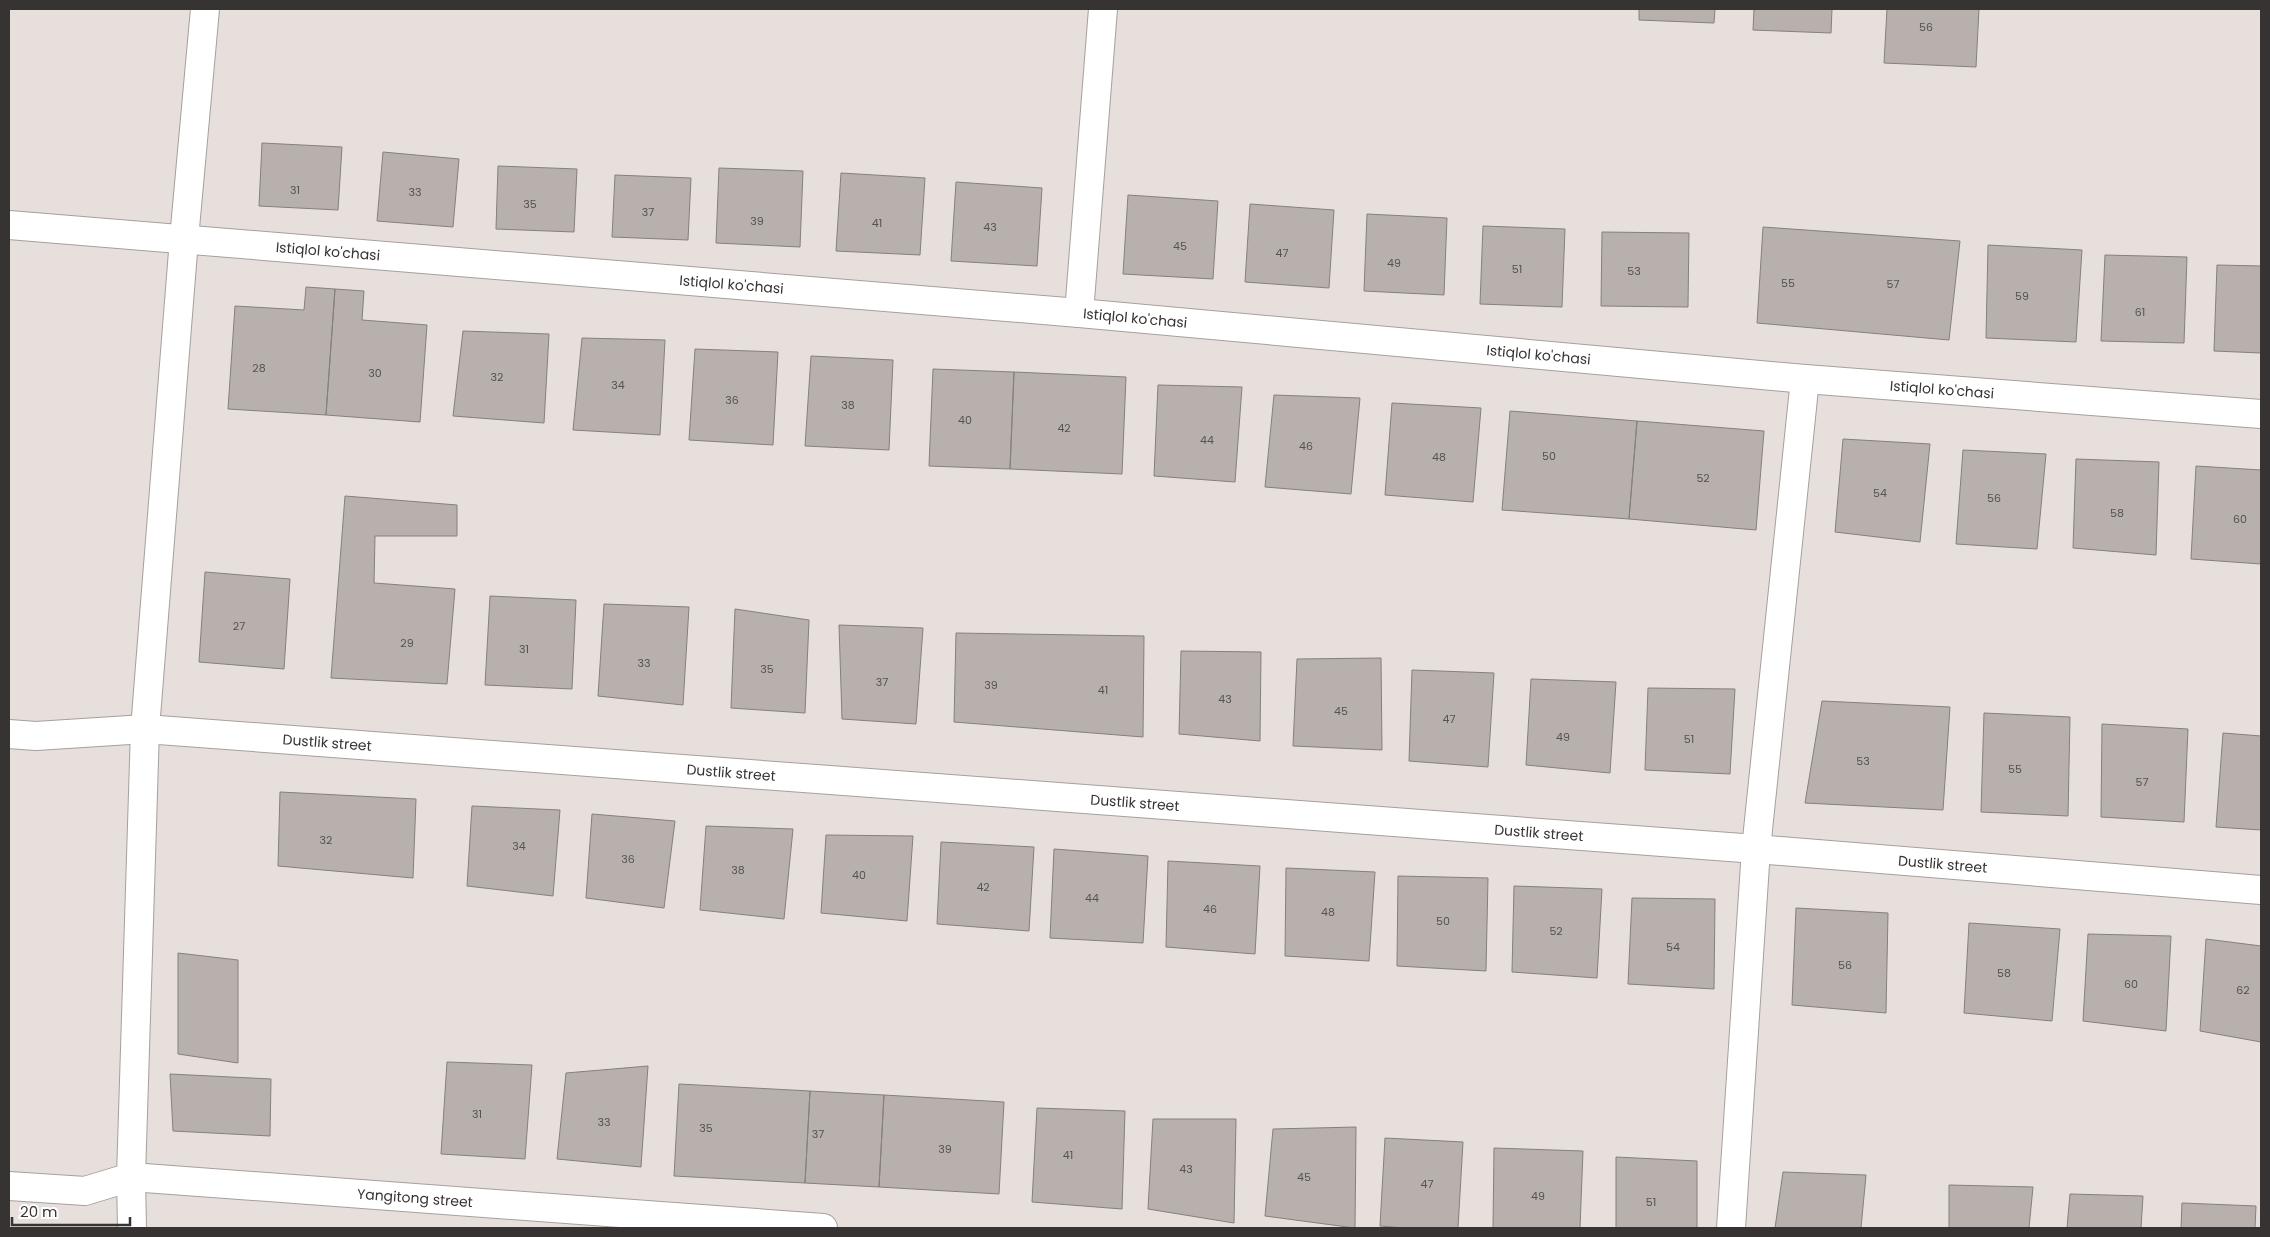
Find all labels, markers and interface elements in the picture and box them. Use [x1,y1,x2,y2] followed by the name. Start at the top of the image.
[1919,19,1933,35] house number: 56
[290,182,300,198] house number: 31
[409,184,421,200] house number: 33
[523,196,537,212] house number: 35
[642,204,654,220] house number: 37
[750,213,764,229] house number: 39
[872,215,882,231] house number: 41
[983,219,997,235] house number: 43
[275,237,381,265] street label: Istiqlol ko'chasi
[1173,238,1187,254] house number: 45
[1276,245,1288,261] house number: 47
[1387,255,1401,271] house number: 49
[1512,261,1522,277] house number: 51
[1627,263,1641,279] house number: 53
[679,270,784,299] street label: Istiqlol ko'chasi
[1781,275,1795,291] house number: 55
[1887,276,1899,292] house number: 57
[2015,288,2029,304] house number: 59
[1082,303,1188,333] street label: Istiqlol ko'chasi
[2135,304,2145,320] house number: 61
[1486,340,1591,369] street label: Istiqlol ko'chasi
[252,360,266,376] house number: 28
[368,365,382,381] house number: 30
[491,369,503,385] house number: 32
[1889,376,1995,403] street label: Istiqlol ko'chasi
[611,377,625,393] house number: 34
[725,392,739,408] house number: 36
[841,397,855,413] house number: 38
[958,412,972,428] house number: 40
[1057,420,1071,436] house number: 42
[1200,432,1214,448] house number: 44
[1299,438,1313,454] house number: 46
[1542,448,1556,464] house number: 50
[1432,449,1446,465] house number: 48
[1696,470,1710,486] house number: 52
[1873,485,1887,501] house number: 54
[1987,490,2001,506] house number: 56
[2110,505,2124,521] house number: 58
[2233,511,2247,527] house number: 60
[233,618,245,634] house number: 27
[400,635,414,651] house number: 29
[519,641,529,657] house number: 31
[638,655,650,671] house number: 33
[760,661,774,677] house number: 35
[876,674,888,690] house number: 37
[984,677,998,693] house number: 39
[1098,682,1108,698] house number: 41
[1218,691,1232,707] house number: 43
[1334,703,1348,719] house number: 45
[1443,711,1455,727] house number: 47
[282,729,372,756] street label: Dustlik street
[1556,729,1570,745] house number: 49
[1684,731,1694,747] house number: 51
[1856,753,1870,769] house number: 53
[686,759,776,786] street label: Dustlik street
[2008,761,2022,777] house number: 55
[2136,774,2148,790] house number: 57
[1090,789,1180,816] street label: Dustlik street
[1494,820,1584,846] street label: Dustlik street
[320,832,332,848] house number: 32
[512,838,526,854] house number: 34
[621,851,635,867] house number: 36
[1897,851,1988,878] street label: Dustlik street
[731,862,745,878] house number: 38
[852,867,866,883] house number: 40
[976,879,990,895] house number: 42
[1085,890,1099,906] house number: 44
[1203,901,1217,917] house number: 46
[1321,904,1335,920] house number: 48
[1436,913,1450,929] house number: 50
[1549,923,1563,939] house number: 52
[1666,939,1680,955] house number: 54
[1838,957,1852,973] house number: 56
[1997,965,2011,981] house number: 58
[2124,976,2138,992] house number: 60
[2236,982,2250,998] house number: 62
[472,1106,482,1122] house number: 31
[598,1114,610,1130] house number: 33
[699,1120,713,1136] house number: 35
[812,1126,824,1142] house number: 37
[938,1141,952,1157] house number: 39
[1063,1147,1073,1163] house number: 41
[1179,1161,1193,1177] house number: 43
[1297,1169,1311,1185] house number: 45
[1421,1176,1433,1192] house number: 47
[356,1184,474,1212] street label: Yangitong street
[1531,1188,1545,1204] house number: 49
[12,1194,130,1226] scale bar
[1646,1194,1656,1210] house number: 51
[20,1201,58,1222] text: 20 m

